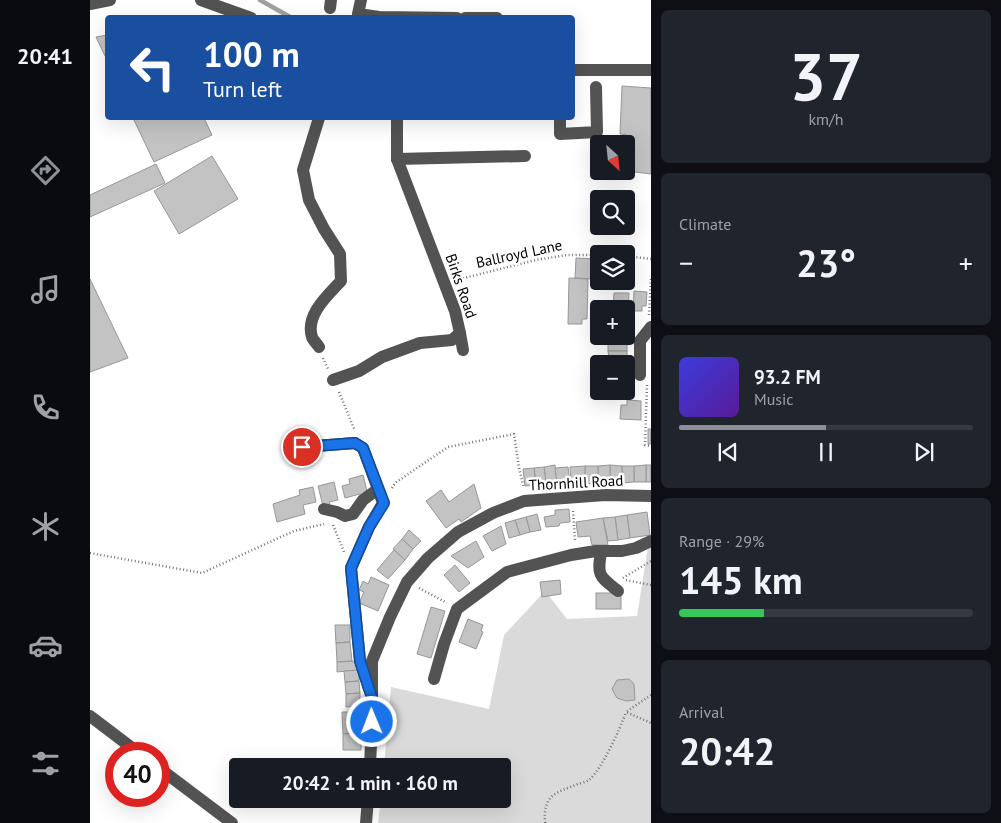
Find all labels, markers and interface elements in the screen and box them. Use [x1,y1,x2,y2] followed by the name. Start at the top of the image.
[203,31,300,77] text: 100 m
[789,34,863,118] text: 37
[120,35,185,100] icon: left
[17,42,73,70] text: 20:41
[203,75,282,103] text: Turn left
[808,109,844,129] text: km/h
[590,135,635,180] north arrow
[590,135,635,400] map controls
[28,153,63,188] icon: directions
[590,190,635,235] button: search
[679,214,731,234] text: Climate
[474,235,564,272] street label: Ballroyd Lane
[796,238,856,287] text: 23°
[679,244,693,281] text: −
[959,244,973,281] text: +
[590,245,635,290] button: layers
[442,251,481,321] street label: Birks Road
[28,272,63,307] icon: music
[590,300,635,345] button: +
[590,355,635,400] button: −
[754,365,821,389] text: 93.2 FM
[754,389,794,409] text: Music
[28,390,63,425] icon: phone
[281,426,323,468] pin
[288,433,316,461] icon: arrive
[714,438,742,466] icon: previous
[812,438,840,466] icon: pause
[910,438,938,466] icon: next
[528,471,624,494] street label: Thornhill Road
[28,509,63,544] icon: climate
[679,531,764,551] text: Range · 29%
[679,555,803,604] text: 145 km
[28,628,63,663] icon: car
[345,695,397,747] position arrow
[679,702,724,722] text: Arrival
[679,726,775,775] text: 20:42
[105,742,170,807] speed limit sign: 40
[28,746,63,781] icon: filters
[282,771,458,795] text: 20:42 · 1 min · 160 m

